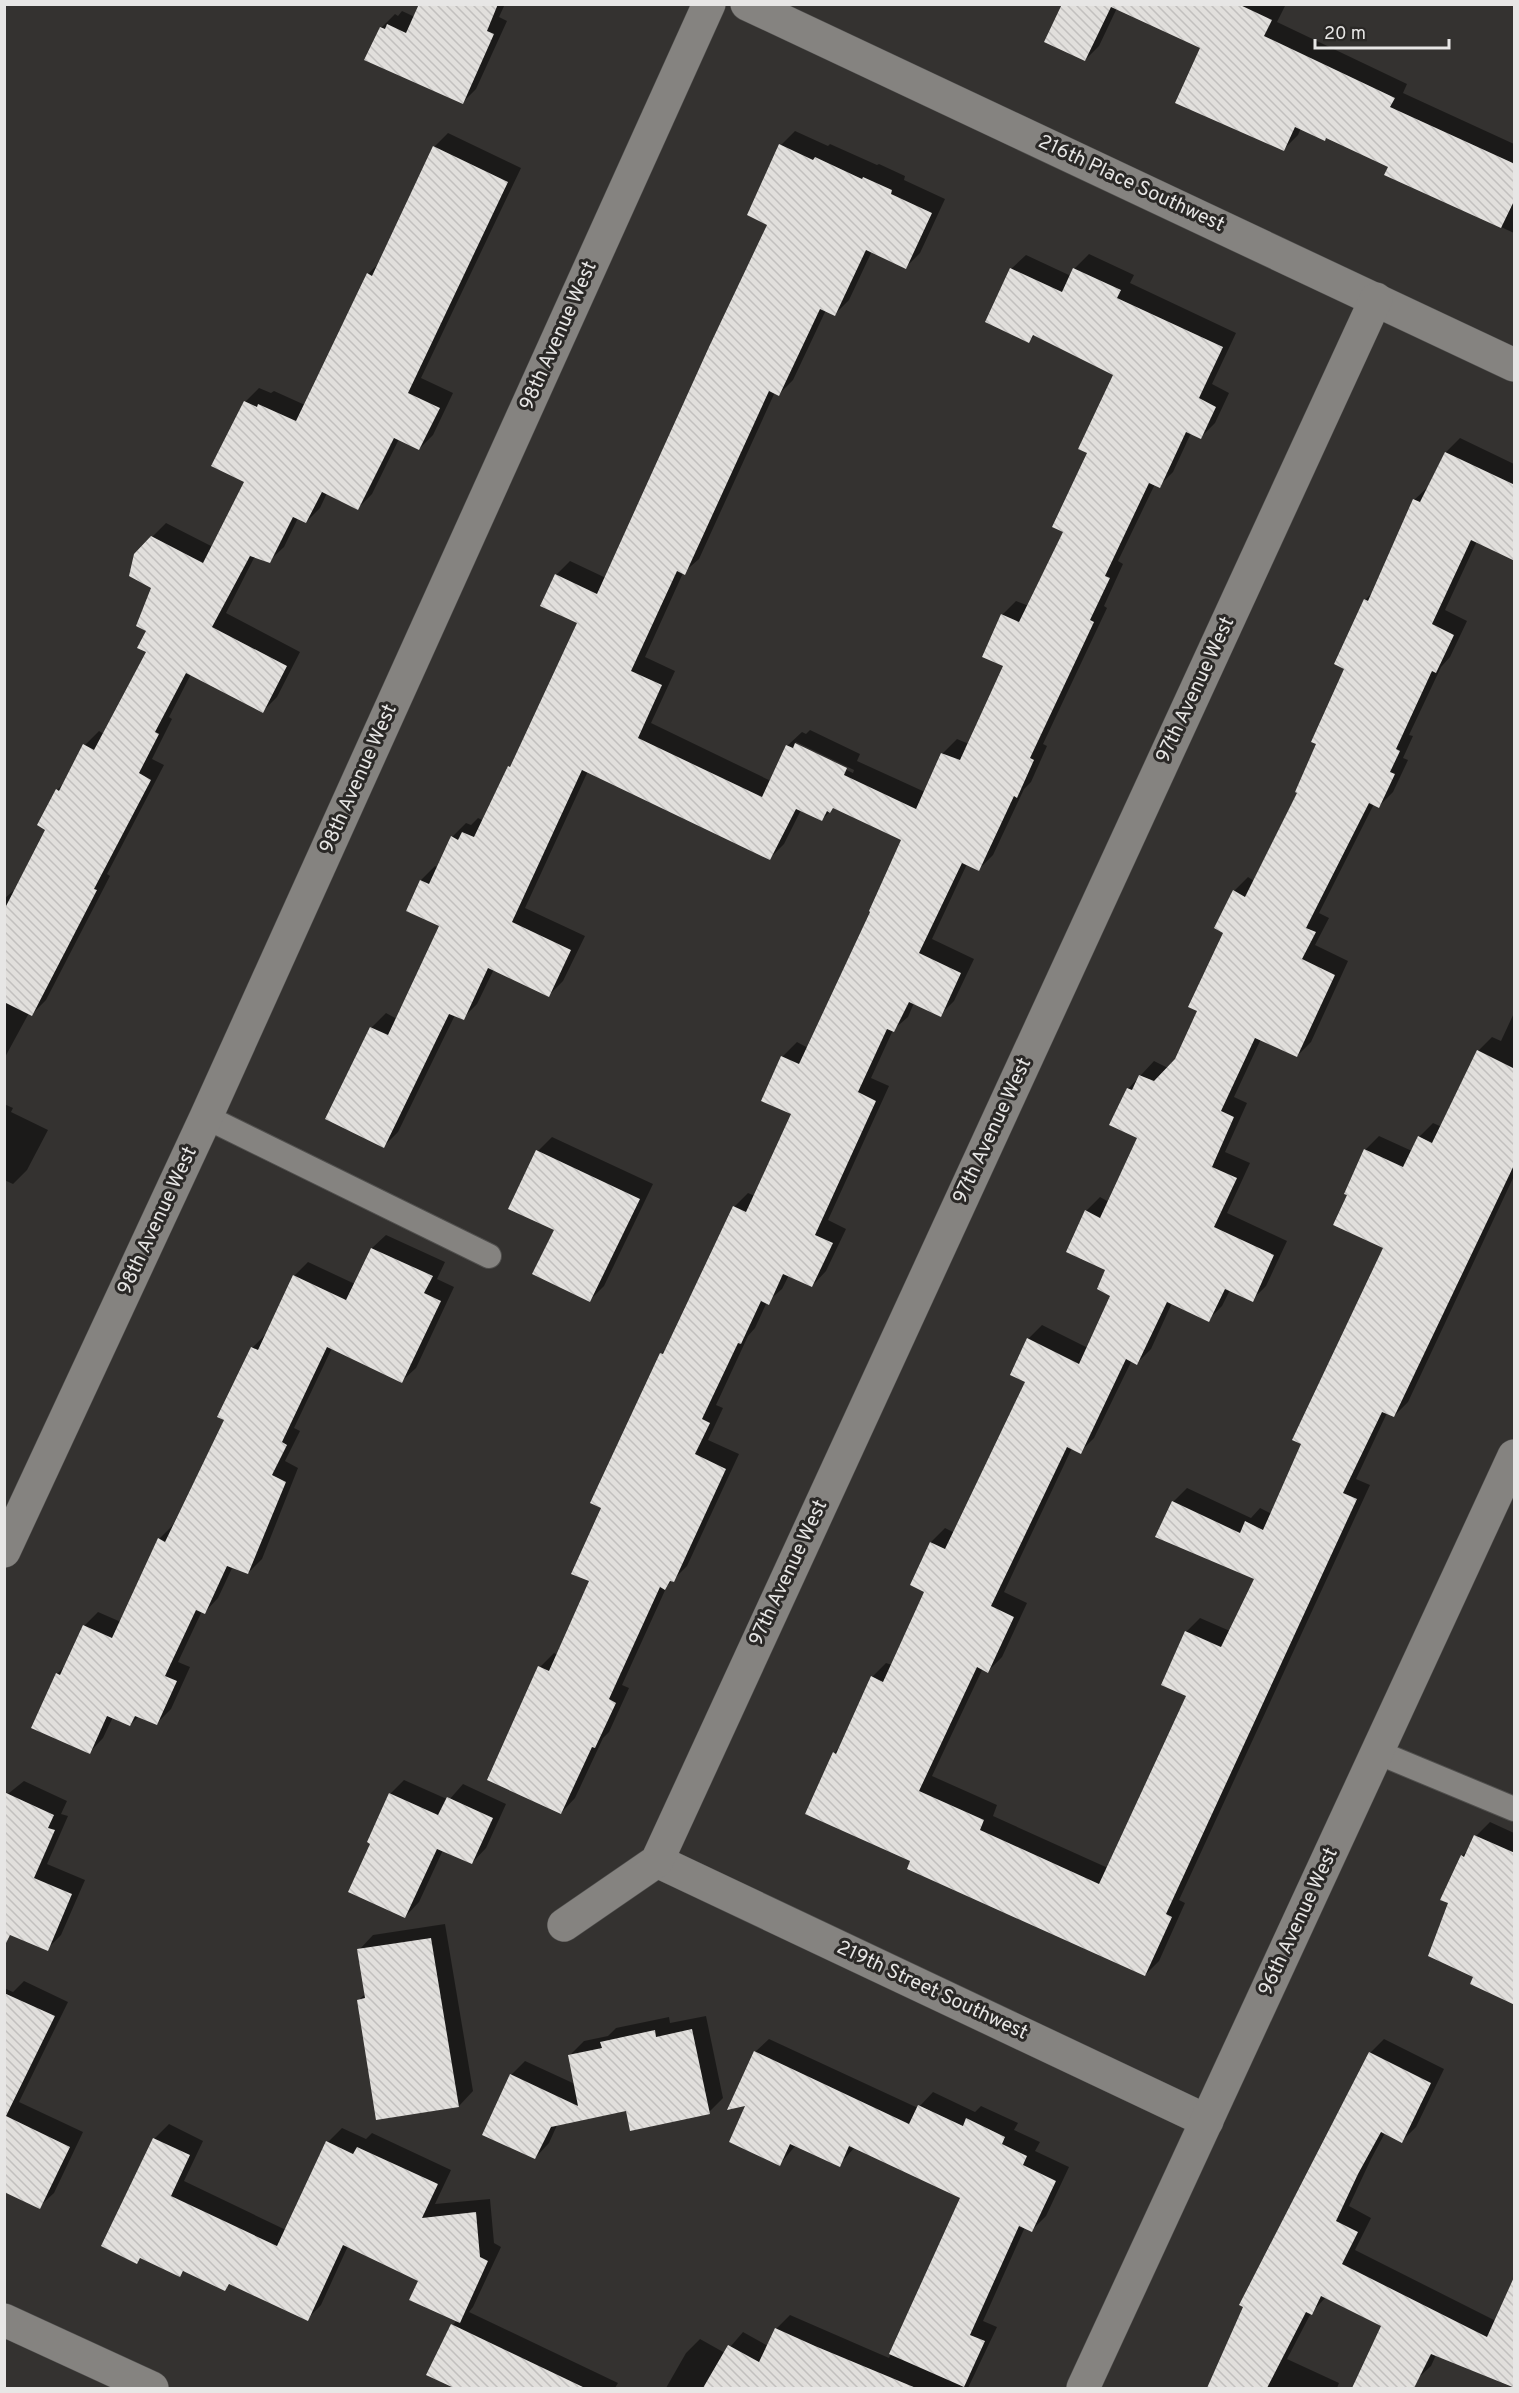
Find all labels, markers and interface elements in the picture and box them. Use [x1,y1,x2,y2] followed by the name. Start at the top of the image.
[1315,12,1448,50] scale bar
[1324,23,1366,46] text: 20 m
[1034,129,1228,239] street label: 216th Place Southwest
[514,257,604,415] street label: 98th Avenue West
[1151,613,1241,767] street label: 97th Avenue West
[314,700,404,858] street label: 98th Avenue West
[948,1054,1038,1208] street label: 97th Avenue West
[112,1143,204,1299] street label: 98th Avenue West
[744,1496,834,1650] street label: 97th Avenue West
[1253,1844,1345,2000] street label: 96th Avenue West
[832,1935,1032,2047] street label: 219th Street Southwest

